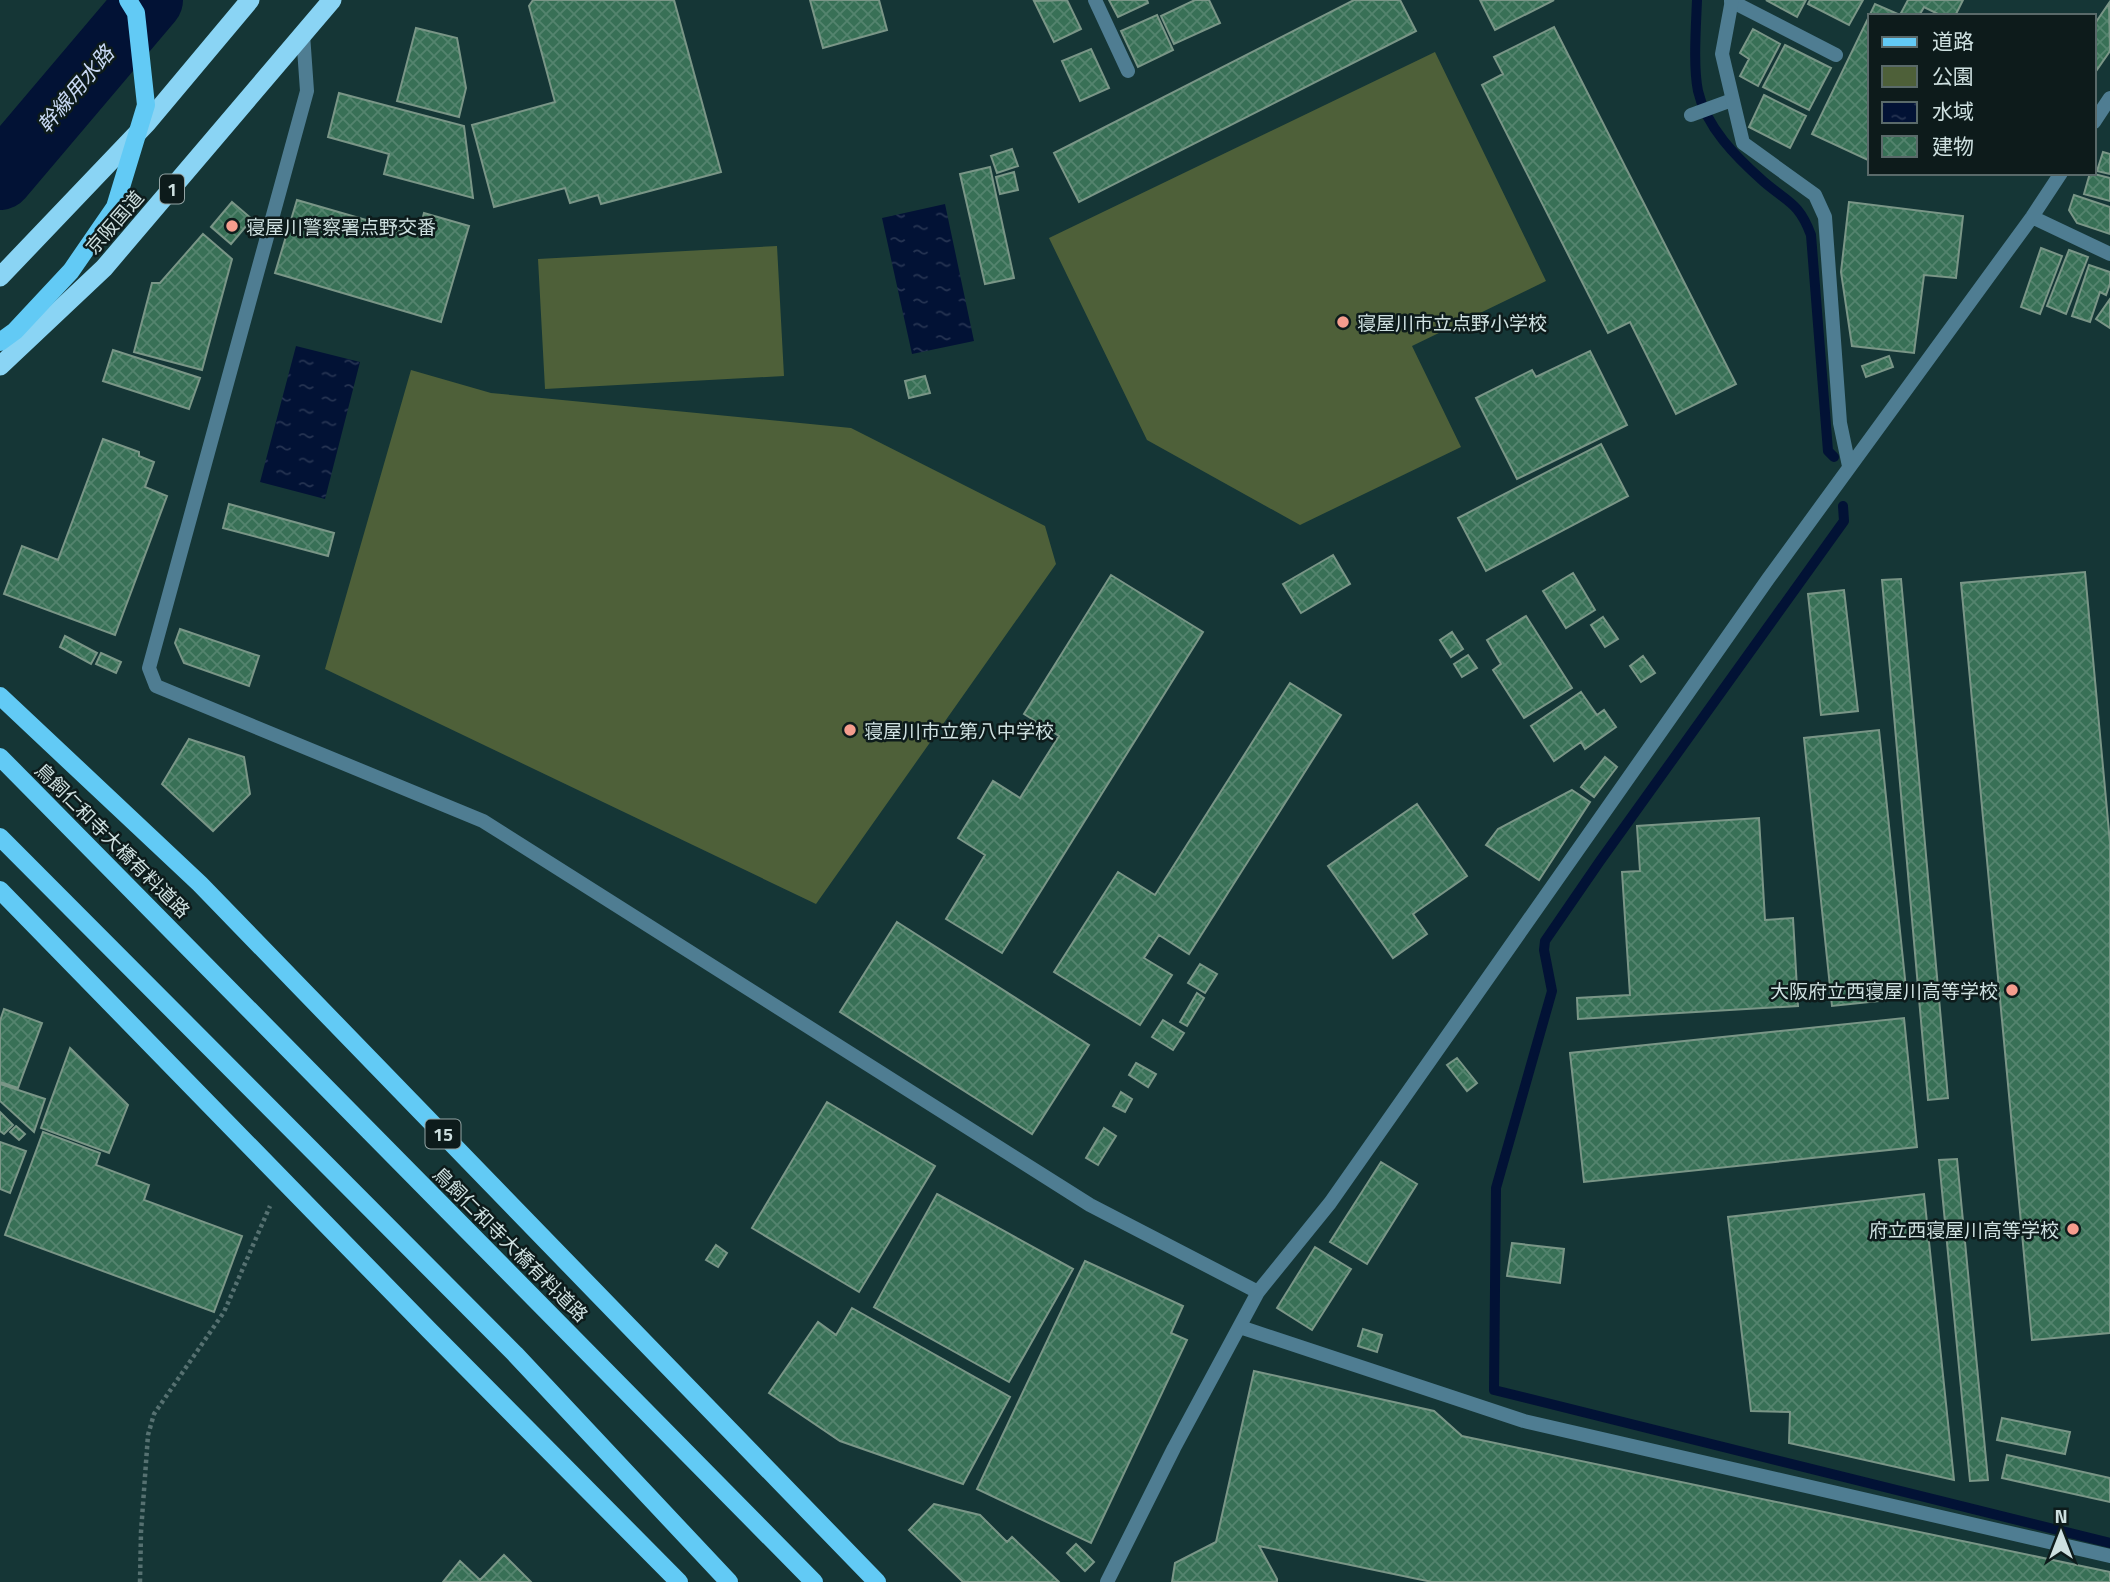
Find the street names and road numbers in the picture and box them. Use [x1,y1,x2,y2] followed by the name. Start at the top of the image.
[160,174,184,204] road number: 1
[78,184,150,260] street label: 京阪国道
[29,756,197,924] street label: 鳥飼仁和寺大橋有料道路
[426,1120,460,1148] road number: 15
[427,1160,595,1328] street label: 鳥飼仁和寺大橋有料道路

